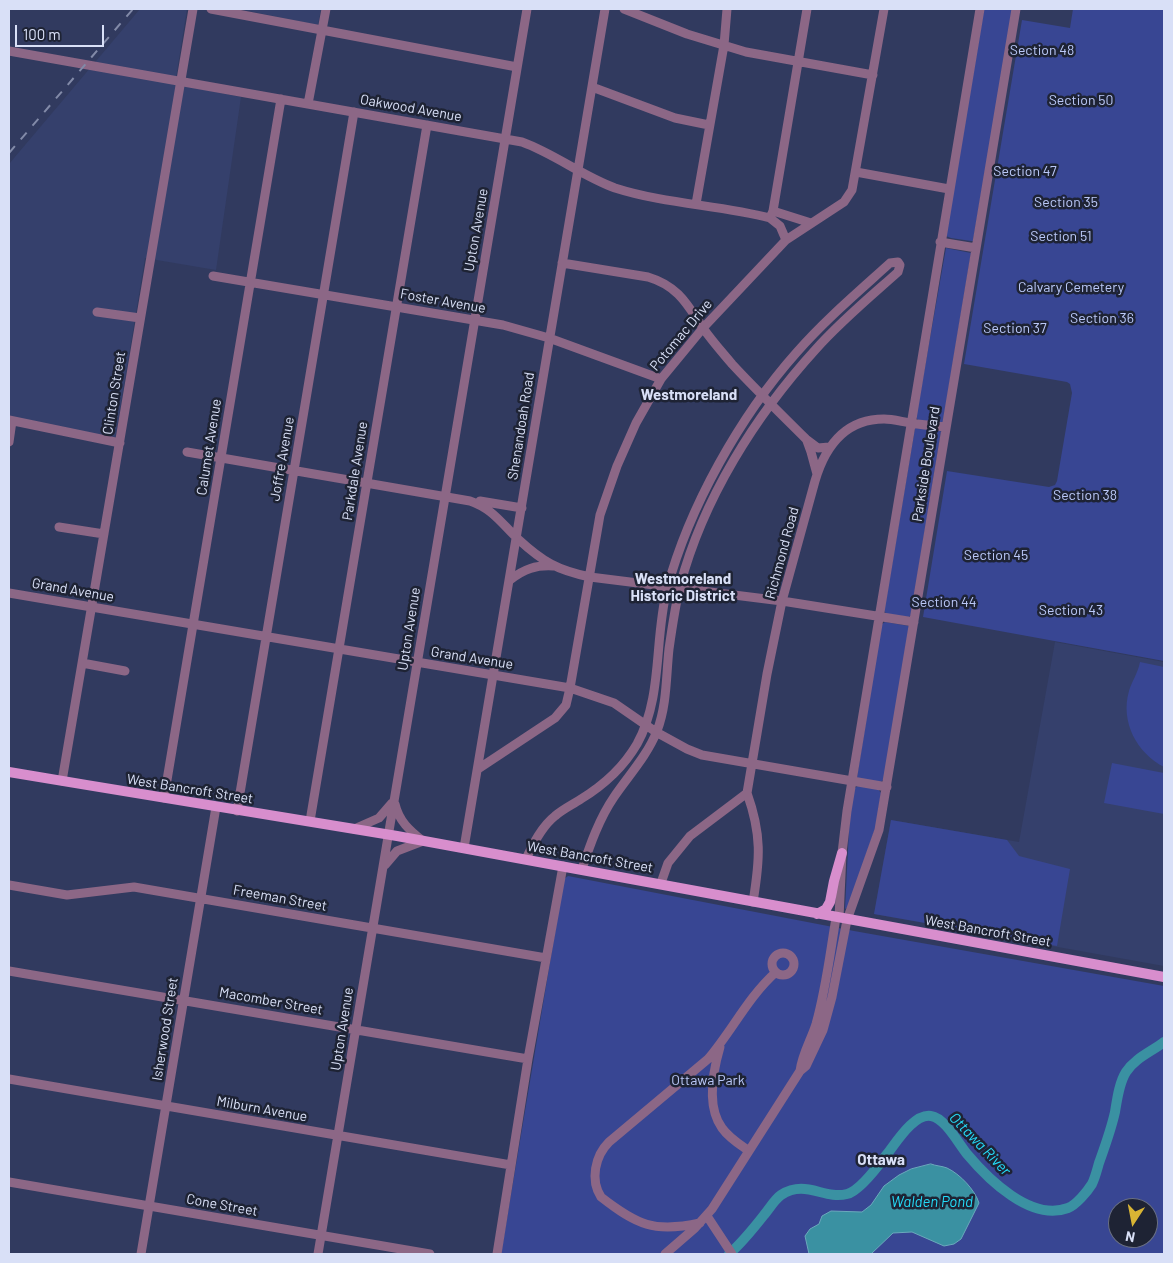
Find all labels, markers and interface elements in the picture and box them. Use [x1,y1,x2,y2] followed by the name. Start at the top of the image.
[18,15,106,47] scale bar
[23,25,61,43] text: 100 m
[1010,42,1074,58] park label: Section 48
[359,91,463,125] street label: Oakwood Avenue
[1049,92,1113,108] park label: Section 50
[993,163,1057,179] park label: Section 47
[460,187,492,273] street label: Upton Avenue
[1034,194,1098,210] park label: Section 35
[1030,228,1092,244] park label: Section 51
[1018,279,1124,295] park label: Calvary Cemetery
[399,285,487,317] street label: Foster Avenue
[646,296,716,374] street label: Potomac Drive
[1070,310,1134,326] park label: Section 36
[983,320,1047,336] park label: Section 37
[99,350,129,436] street label: Clinton Street
[504,371,538,481] street label: Shenandoah Road
[641,386,737,404] district label: Westmoreland
[193,398,225,496] street label: Calumet Avenue
[909,405,943,523] street label: Parkside Boulevard
[266,416,298,502] street label: Joffre Avenue
[339,420,371,522] street label: Parkdale Avenue
[1053,487,1117,503] park label: Section 38
[762,505,802,601] street label: Richmond Road
[964,547,1028,563] park label: Section 45
[631,570,735,605] district label: Westmoreland Historic District
[31,575,115,605] street label: Grand Avenue
[394,586,424,672] street label: Upton Avenue
[912,594,976,610] park label: Section 44
[1039,602,1103,618] park label: Section 43
[430,643,514,673] street label: Grand Avenue
[126,771,254,807] street label: West Bancroft Street
[526,838,654,876] street label: West Bancroft Street
[232,881,328,915] street label: Freeman Street
[924,912,1052,950] street label: West Bancroft Street
[149,976,181,1082] street label: Isherwood Street
[218,984,324,1018] street label: Macomber Street
[327,986,357,1072] street label: Upton Avenue
[671,1072,745,1088] park label: Ottawa Park
[215,1093,309,1125] street label: Milburn Avenue
[945,1109,1015,1179] water label: Ottawa River
[857,1151,905,1169] district label: Ottawa
[185,1190,259,1220] street label: Cone Street
[891,1193,973,1211] water label: Walden Pond
[1108,1198,1158,1248] north arrow
[1124,1228,1136,1246] text: N

